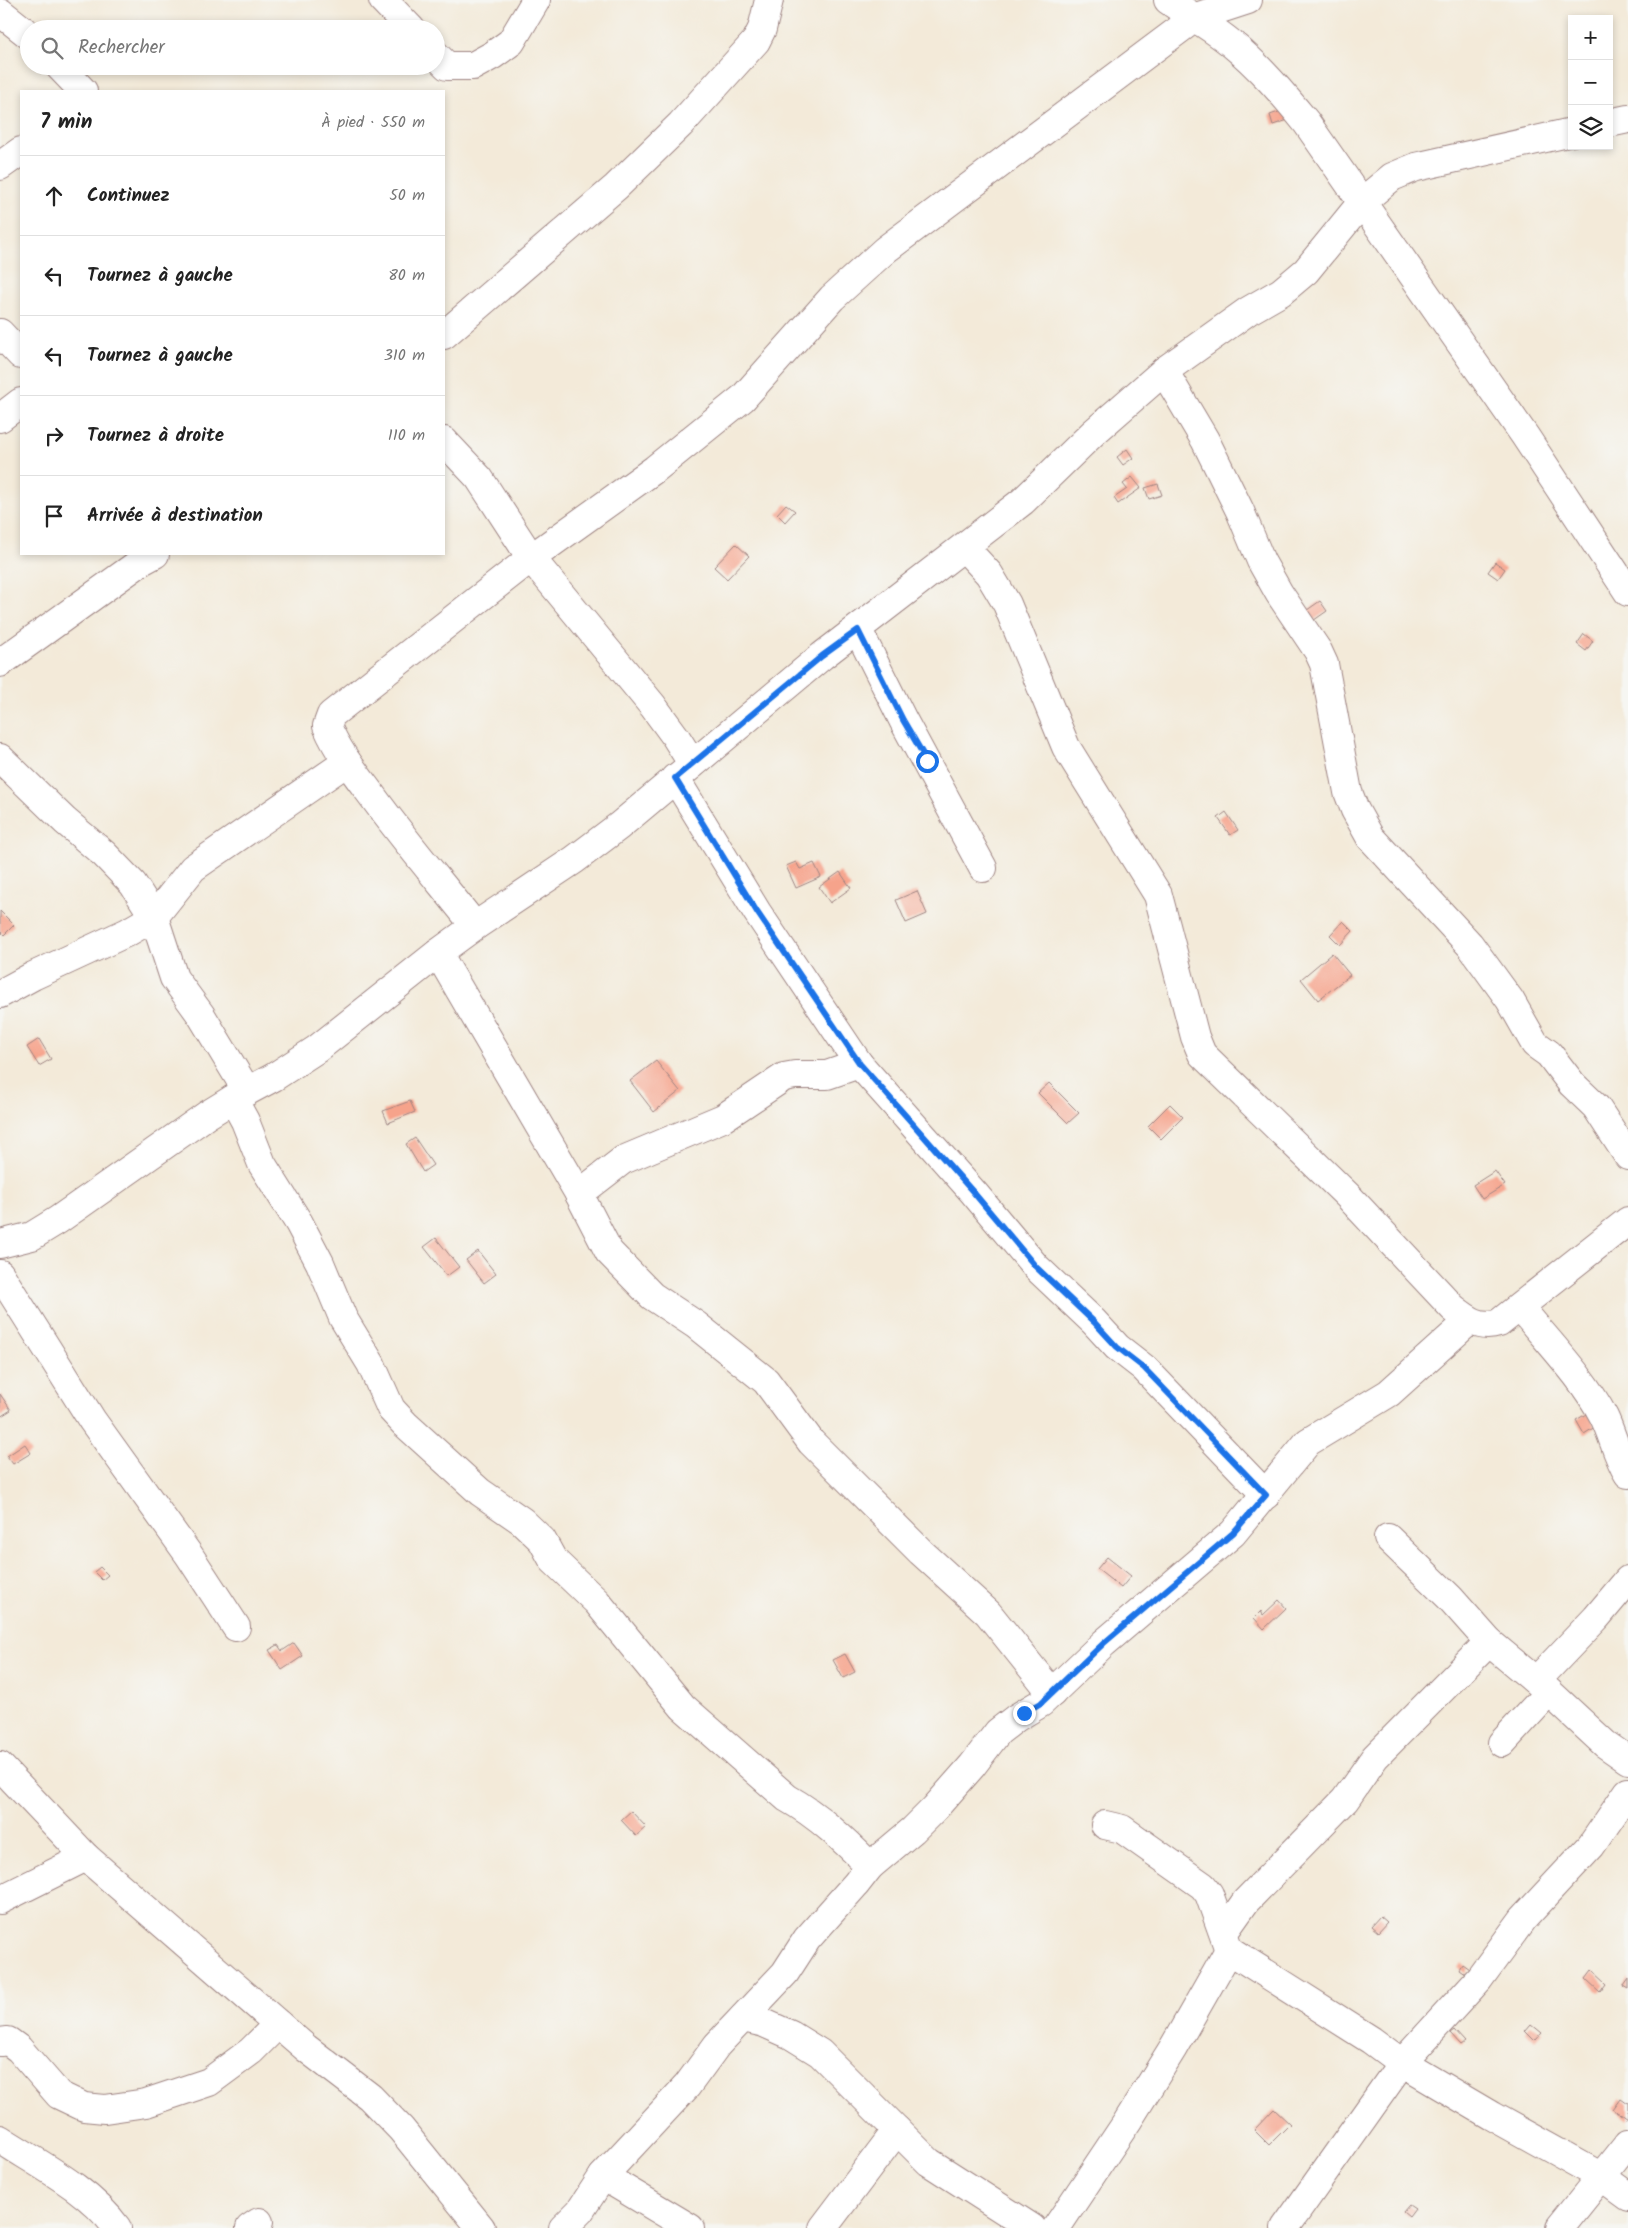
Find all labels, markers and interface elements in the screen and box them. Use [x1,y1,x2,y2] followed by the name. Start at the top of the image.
[1568,15,1613,150] map controls
[1568,15,1613,60] button: +
[20,20,445,75] search box
[78,33,165,63] text: Rechercher
[38,34,66,62] icon: search
[1568,60,1613,105] button: −
[1568,105,1613,150] button: layers
[40,106,92,139] text: 7 min
[321,110,425,135] text: À pied · 550 m
[87,181,170,211] text: Continuez
[40,182,68,210] icon: ahead
[389,183,425,208] text: 50 m
[87,261,233,291] text: Tournez à gauche
[40,262,68,290] icon: left
[388,263,425,288] text: 80 m
[87,341,233,371] text: Tournez à gauche
[40,342,68,370] icon: left
[384,343,425,368] text: 310 m
[87,421,224,451] text: Tournez à droite
[40,422,68,450] icon: right
[388,423,425,448] text: 110 m
[87,501,263,531] text: Arrivée à destination
[40,502,68,530] icon: arrive
[916,750,939,773] route start
[1013,1702,1036,1725] route end

